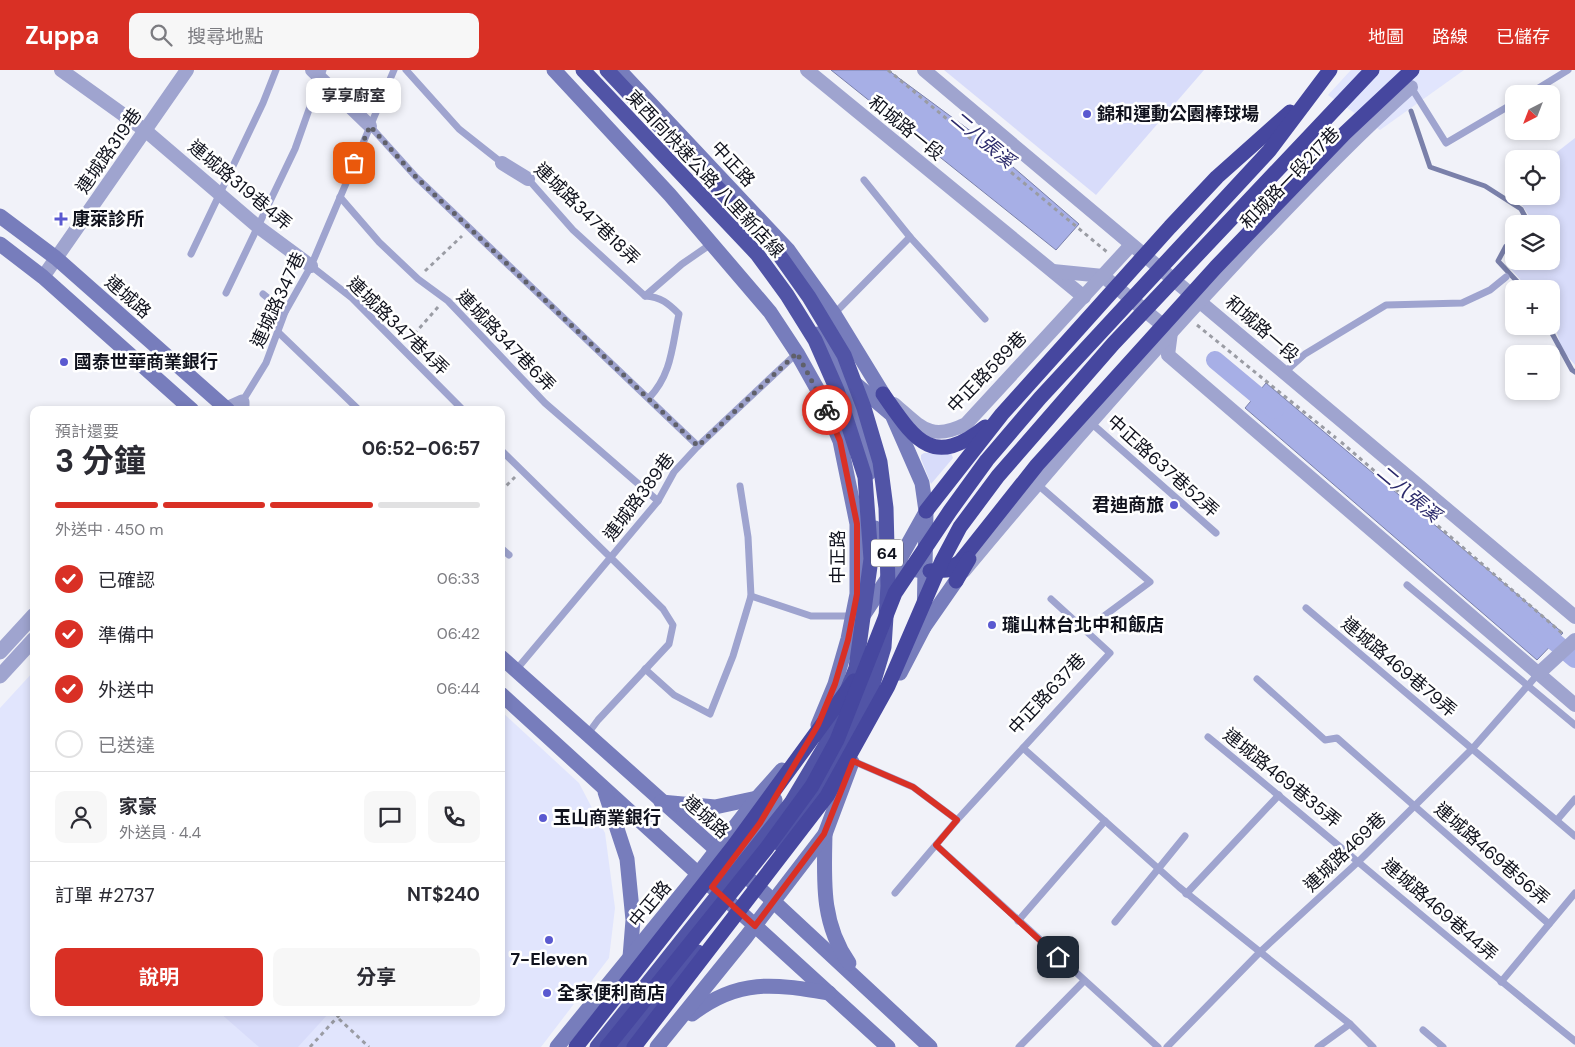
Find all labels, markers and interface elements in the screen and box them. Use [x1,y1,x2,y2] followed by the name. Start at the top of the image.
[129,13,479,58] search box
[25,20,99,51] text: Zuppa
[147,21,175,49] icon: search
[187,24,263,49] text: 搜尋地點
[1368,25,1404,49] text: 地圖
[1432,25,1468,49] text: 路線
[1496,25,1550,49] text: 已儲存
[306,78,402,113] callout: 享享廚室
[321,85,386,106] text: 享享廚室
[621,85,789,263] street label: 東西向快速公路 八里新店線
[1505,85,1560,140] north arrow
[1505,85,1560,400] map controls
[863,90,949,166] street label: 和城路一段
[1097,102,1259,126] place label: 錦和運動公園棒球場
[71,103,147,199] street label: 連城路319巷
[946,105,1022,175] water label: 二八張溪
[1081,108,1093,120] marker: 錦和運動公園棒球場
[1235,122,1345,234] street label: 和城路一段217巷
[183,135,297,235] street label: 連城路319巷4弄
[706,136,760,192] street label: 中正路
[333,142,375,184] pin
[340,149,368,177] icon: bag
[1505,150,1560,205] button: locate
[529,158,645,270] street label: 連城路347巷18弄
[72,207,144,231] place label: 康萊診所
[54,212,68,226] marker: 康萊診所
[1505,215,1560,270] button: layers
[245,248,311,352] street label: 連城路347巷
[100,270,156,324] street label: 連城路
[342,271,454,381] street label: 連城路347巷4弄
[1505,280,1560,335] button: +
[451,285,561,397] street label: 連城路347巷6弄
[1220,290,1304,368] street label: 和城路一段
[942,326,1032,418] street label: 中正路589巷
[1505,345,1560,400] button: −
[74,350,218,374] place label: 國泰世華商業銀行
[58,356,70,368] marker: 國泰世華商業銀行
[802,385,852,435] courier
[813,396,841,424] icon: bike
[1102,409,1224,523] street label: 中正路637巷52弄
[55,421,119,442] text: 預計還要
[362,436,480,461] text: 06:52–06:57
[55,440,146,482] text: 3 分鐘
[598,448,680,546] street label: 連城路389巷
[1372,459,1448,529] water label: 二八張溪
[1092,493,1164,517] place label: 君迪商旅
[1168,499,1180,511] marker: 君迪商旅
[55,519,164,540] text: 外送中 · 450 m
[826,530,850,584] street label: 中正路
[871,539,903,566] road number: 64
[55,565,83,593] icon: check
[98,568,155,593] text: 已確認
[437,568,480,589] text: 06:33
[1336,612,1462,722] street label: 連城路469巷79弄
[1002,613,1164,637] place label: 瓏山林台北中和飯店
[986,619,998,631] marker: 瓏山林台北中和飯店
[55,620,83,648] icon: check
[98,623,155,648] text: 準備中
[437,623,480,644] text: 06:42
[1003,648,1091,740] street label: 中正路637巷
[55,675,83,703] icon: check
[98,678,155,703] text: 外送中
[436,678,480,699] text: 06:44
[1218,723,1346,833] street label: 連城路469巷35弄
[98,733,155,758] text: 已送達
[678,790,734,844] street label: 連城路
[55,791,107,843] button: person
[364,791,416,843] button: chat
[428,791,480,843] button: phone
[119,794,157,819] text: 家豪
[1429,797,1555,911] street label: 連城路469巷56弄
[553,806,661,830] place label: 玉山商業銀行
[1299,807,1391,897] street label: 連城路469巷
[537,812,549,824] marker: 玉山商業銀行
[119,822,201,843] text: 外送員 · 4.4
[1377,853,1503,967] street label: 連城路469巷44弄
[623,876,677,932] street label: 中正路
[407,882,480,907] text: NT$240
[55,883,155,908] text: 訂單 #2737
[543,934,555,946] marker: 7-Eleven
[1037,936,1079,978] pin
[1044,943,1072,971] icon: home
[510,947,588,971] place label: 7-Eleven
[55,948,263,1006] button: 說明
[273,948,480,1006] button: 分享
[557,981,665,1005] place label: 全家便利商店
[541,987,553,999] marker: 全家便利商店

